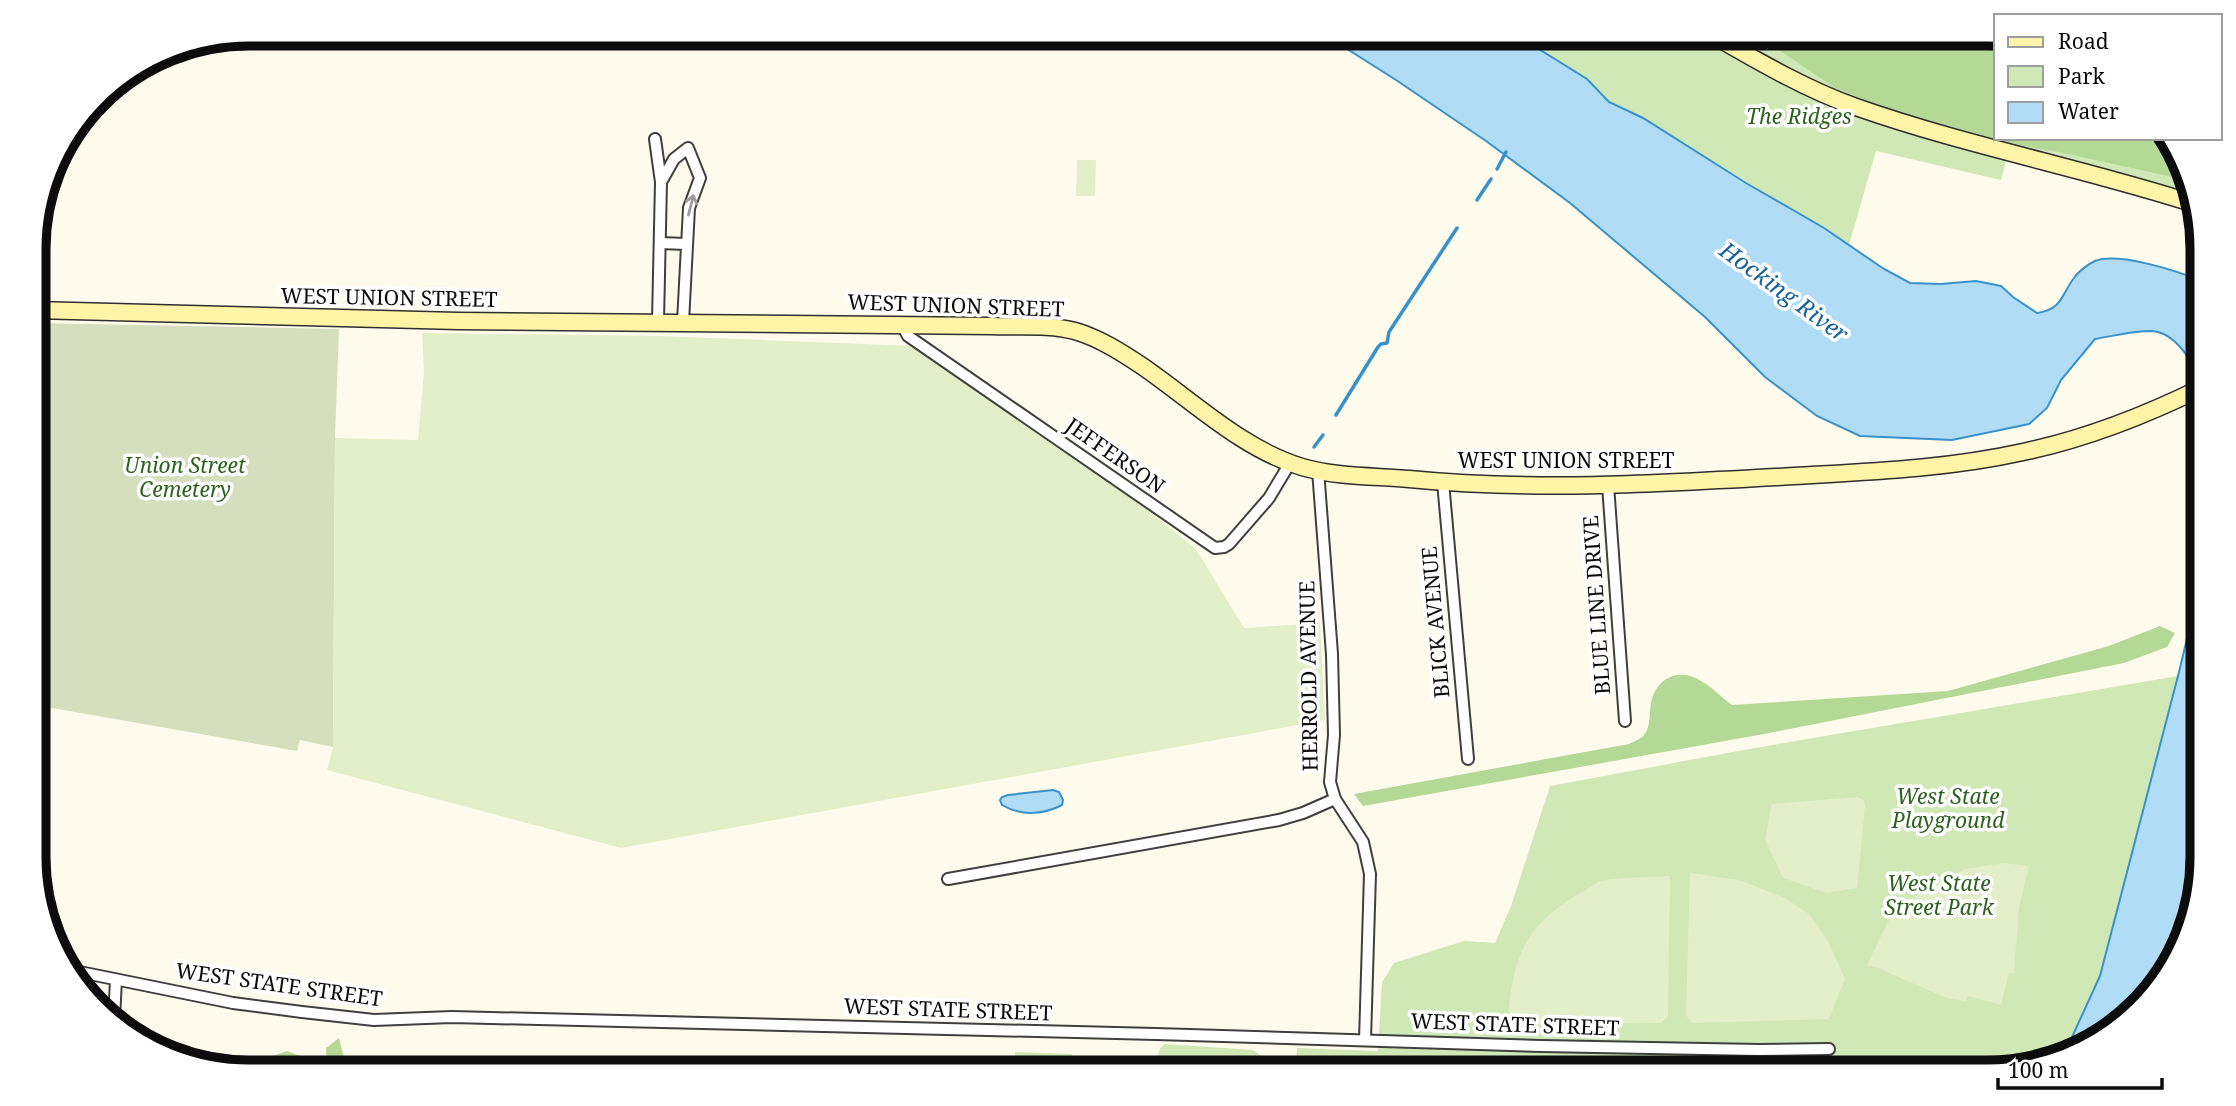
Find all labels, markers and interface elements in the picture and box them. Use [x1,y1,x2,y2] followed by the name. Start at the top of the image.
[1994,14,2222,140] legend
[2058,27,2109,55] text: Road
[2058,62,2105,90] text: Park
[2058,97,2119,125] text: Water
[1746,102,1852,130] park label: The Ridges
[685,194,698,217] one-way arrow
[1713,233,1856,349] water label: Hocking River
[280,281,498,313] street label: WEST UNION STREET
[847,287,1065,323] street label: WEST UNION STREET
[1060,410,1171,500] street label: JEFFERSON
[1458,446,1675,474] street label: WEST UNION STREET
[124,451,246,503] park label: Union Street Cemetery
[1576,514,1616,696] street label: BLUE LINE DRIVE
[1414,545,1456,699] street label: BLICK AVENUE
[1292,580,1324,772] street label: HERROLD AVENUE
[1891,782,2005,834] park label: West State Playground
[1884,869,1995,921] park label: West State Street Park
[174,956,385,1012] street label: WEST STATE STREET
[843,991,1053,1027] street label: WEST STATE STREET
[1410,1006,1620,1042] street label: WEST STATE STREET
[1998,1046,2162,1090] scale bar
[2008,1056,2069,1084] text: 100 m

